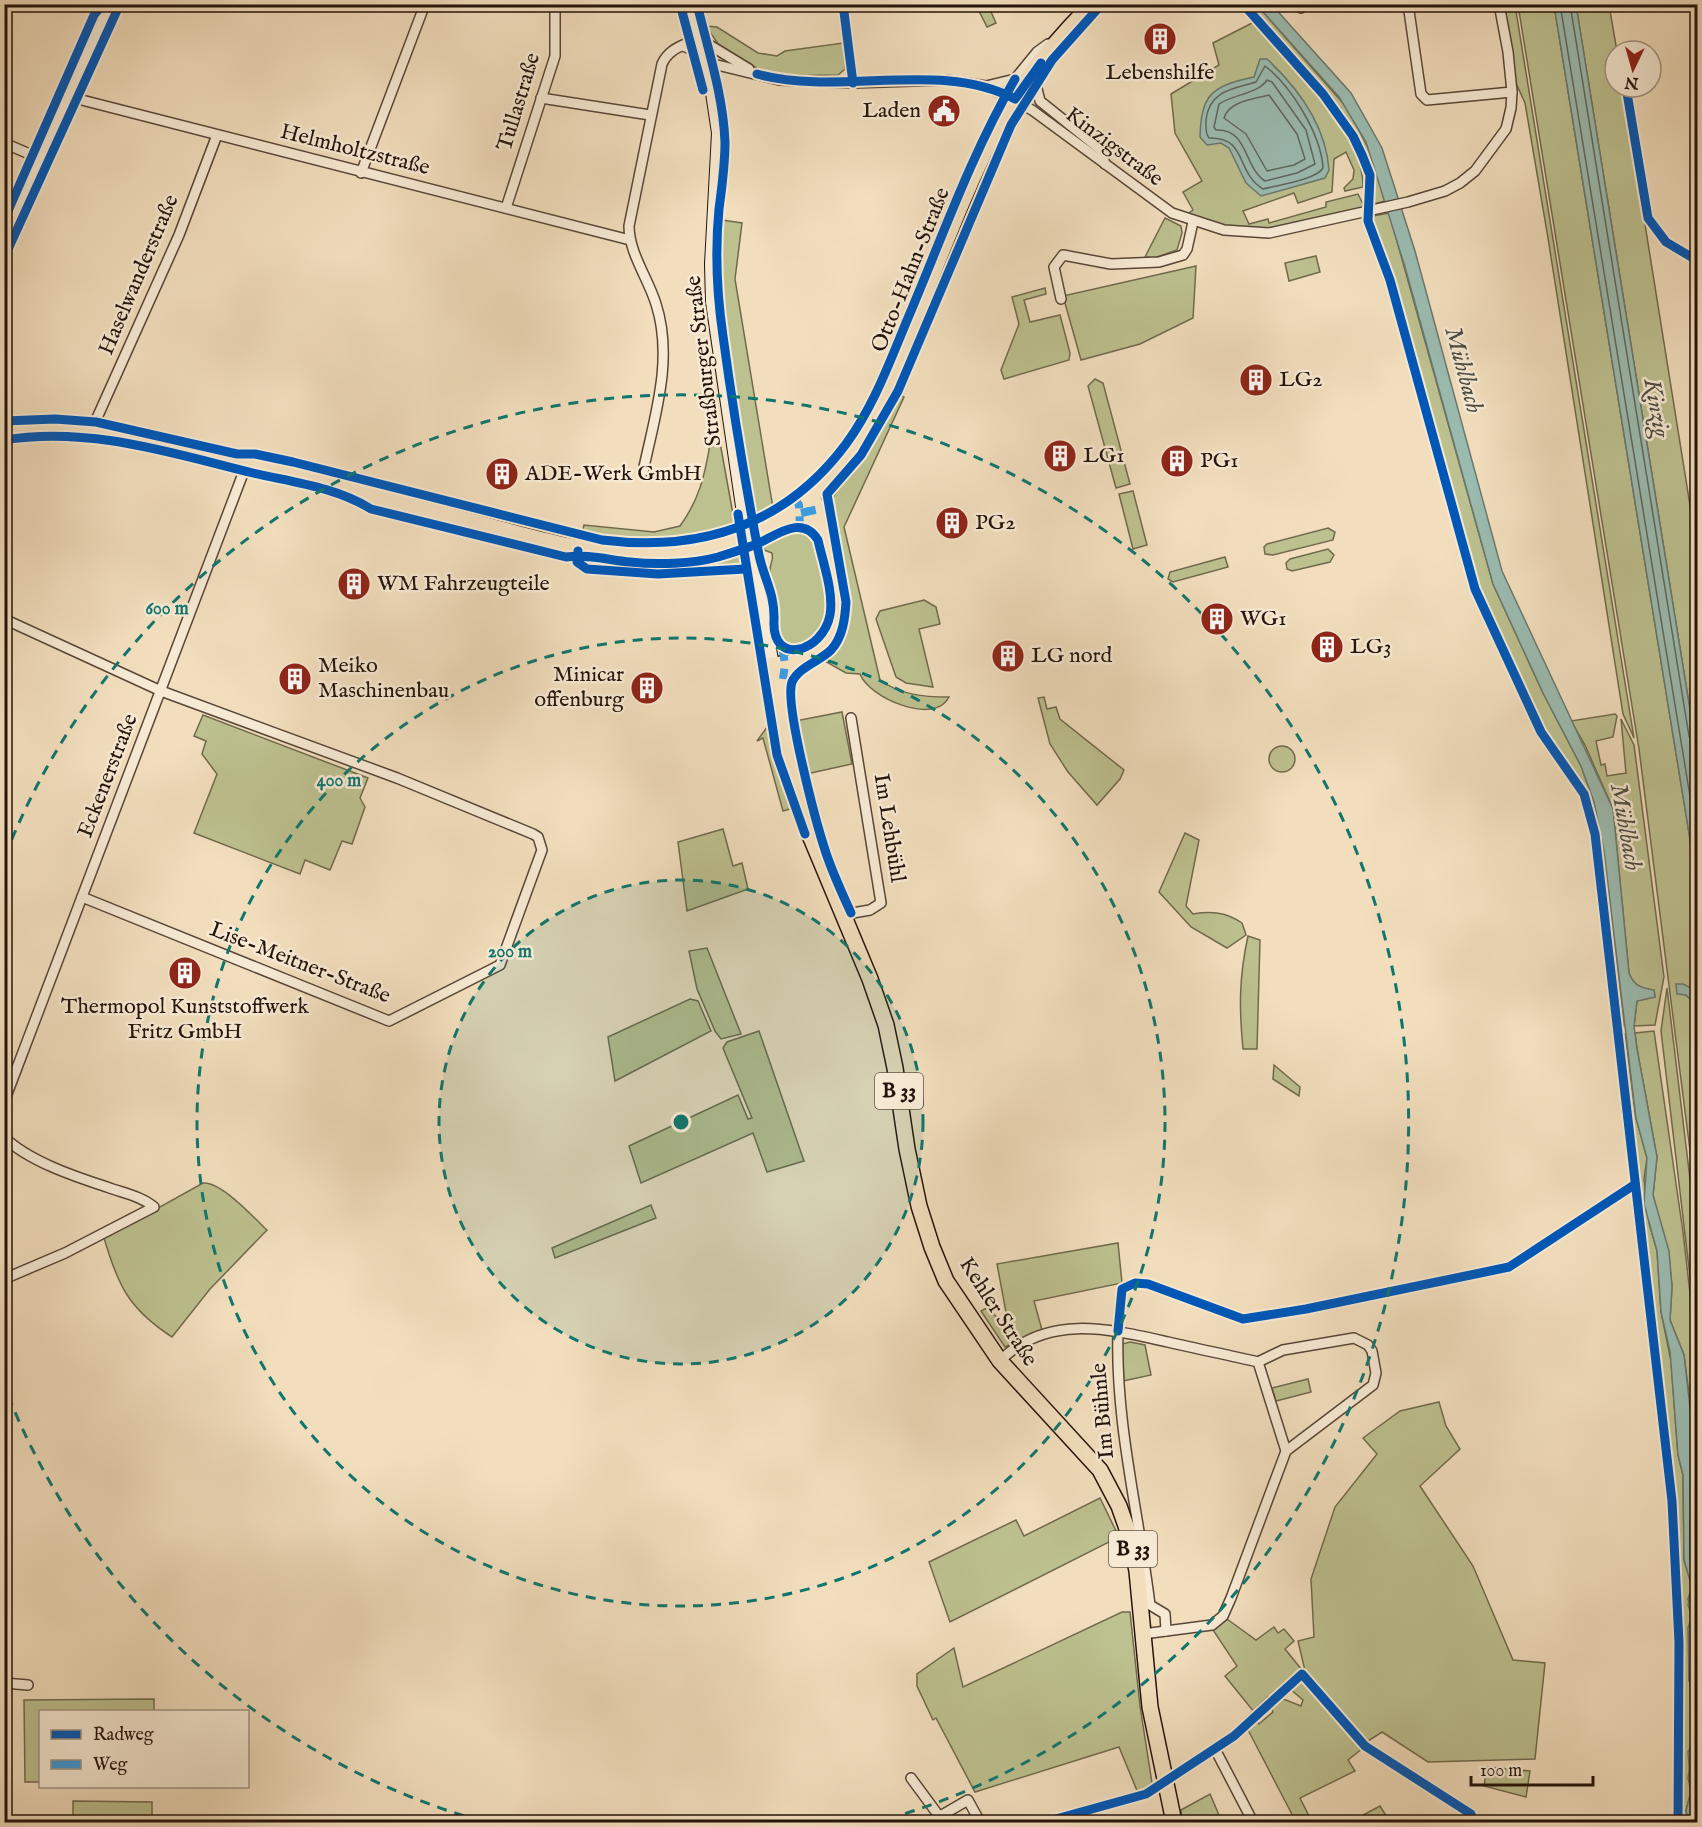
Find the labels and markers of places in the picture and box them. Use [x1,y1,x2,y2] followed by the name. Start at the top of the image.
[1142,21,1178,57] building icon: Lebenshilfe
[1106,59,1214,87] place label: Lebenshilfe
[926,93,962,129] public building icon: Laden
[862,97,921,125] place label: Laden
[1238,362,1274,398] building icon: LG2
[1279,366,1322,394] place label: LG2
[1042,438,1078,474] building icon: LG1
[1083,442,1124,470] place label: LG1
[1159,443,1195,479] building icon: PG1
[1200,447,1238,475] place label: PG1
[484,456,520,492] building icon: ADE-Werk GmbH
[524,460,702,488] place label: ADE-Werk GmbH
[934,505,970,541] building icon: PG2
[975,509,1016,537] place label: PG2
[336,566,372,602] building icon: WM Fahrzeugteile
[377,570,550,598] place label: WM Fahrzeugteile
[1199,601,1235,637] building icon: WG1
[1240,605,1286,633] place label: WG1
[1309,629,1345,665] building icon: LG3
[1350,633,1391,661] place label: LG3
[990,638,1026,674] building icon: LG nord
[1031,642,1113,670] place label: LG nord
[318,652,449,705] place label: Meiko Maschinenbau
[277,661,313,697] building icon: Meiko Maschinenbau
[534,661,625,714] place label: Minicar offenburg
[629,670,665,706] building icon: Minicar offenburg
[167,955,203,991] building icon: Thermopol Kunststoffwerk Fritz GmbH
[61,993,309,1046] place label: Thermopol Kunststoffwerk Fritz GmbH
[671,1112,691,1132] centre of rings

